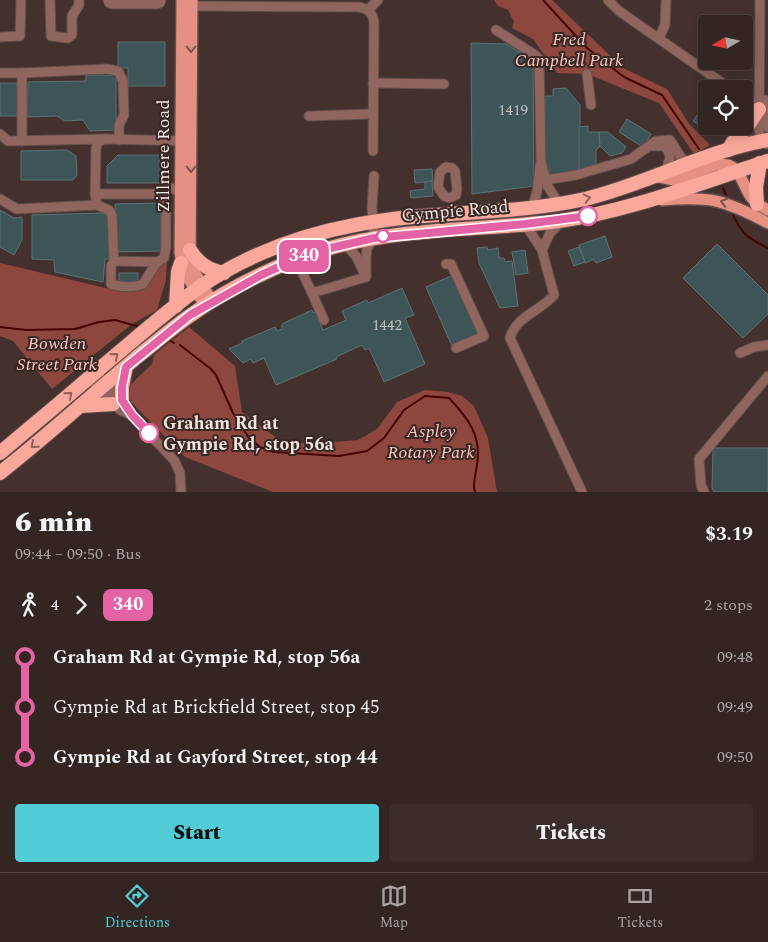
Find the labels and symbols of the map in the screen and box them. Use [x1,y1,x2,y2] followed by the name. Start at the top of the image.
[698,15,752,70] north arrow
[515,26,624,74] park label: Fred Campbell Park
[186,45,197,53] one-way arrow
[498,99,528,122] house number: 1419
[150,100,177,212] street label: Zillmere Road
[186,166,196,173] one-way arrow
[400,193,510,229] street label: Gympie Road
[582,193,591,204] one-way arrow
[720,198,728,208] one-way arrow
[578,206,598,226] unlabelled marker
[376,229,390,243] unlabelled marker
[275,240,333,272] line badge: 340
[372,314,402,337] house number: 1442
[17,330,98,378] park label: Bowden Street Park
[110,353,119,362] one-way arrow
[63,391,72,400] one-way arrow
[163,410,335,458] place label: Graham Rd at Gympie Rd, stop 56a
[387,418,475,466] park label: Aspley Rotary Park
[139,423,159,443] marker: Graham Rd at Gympie Rd, stop 56a
[31,439,40,447] one-way arrow

